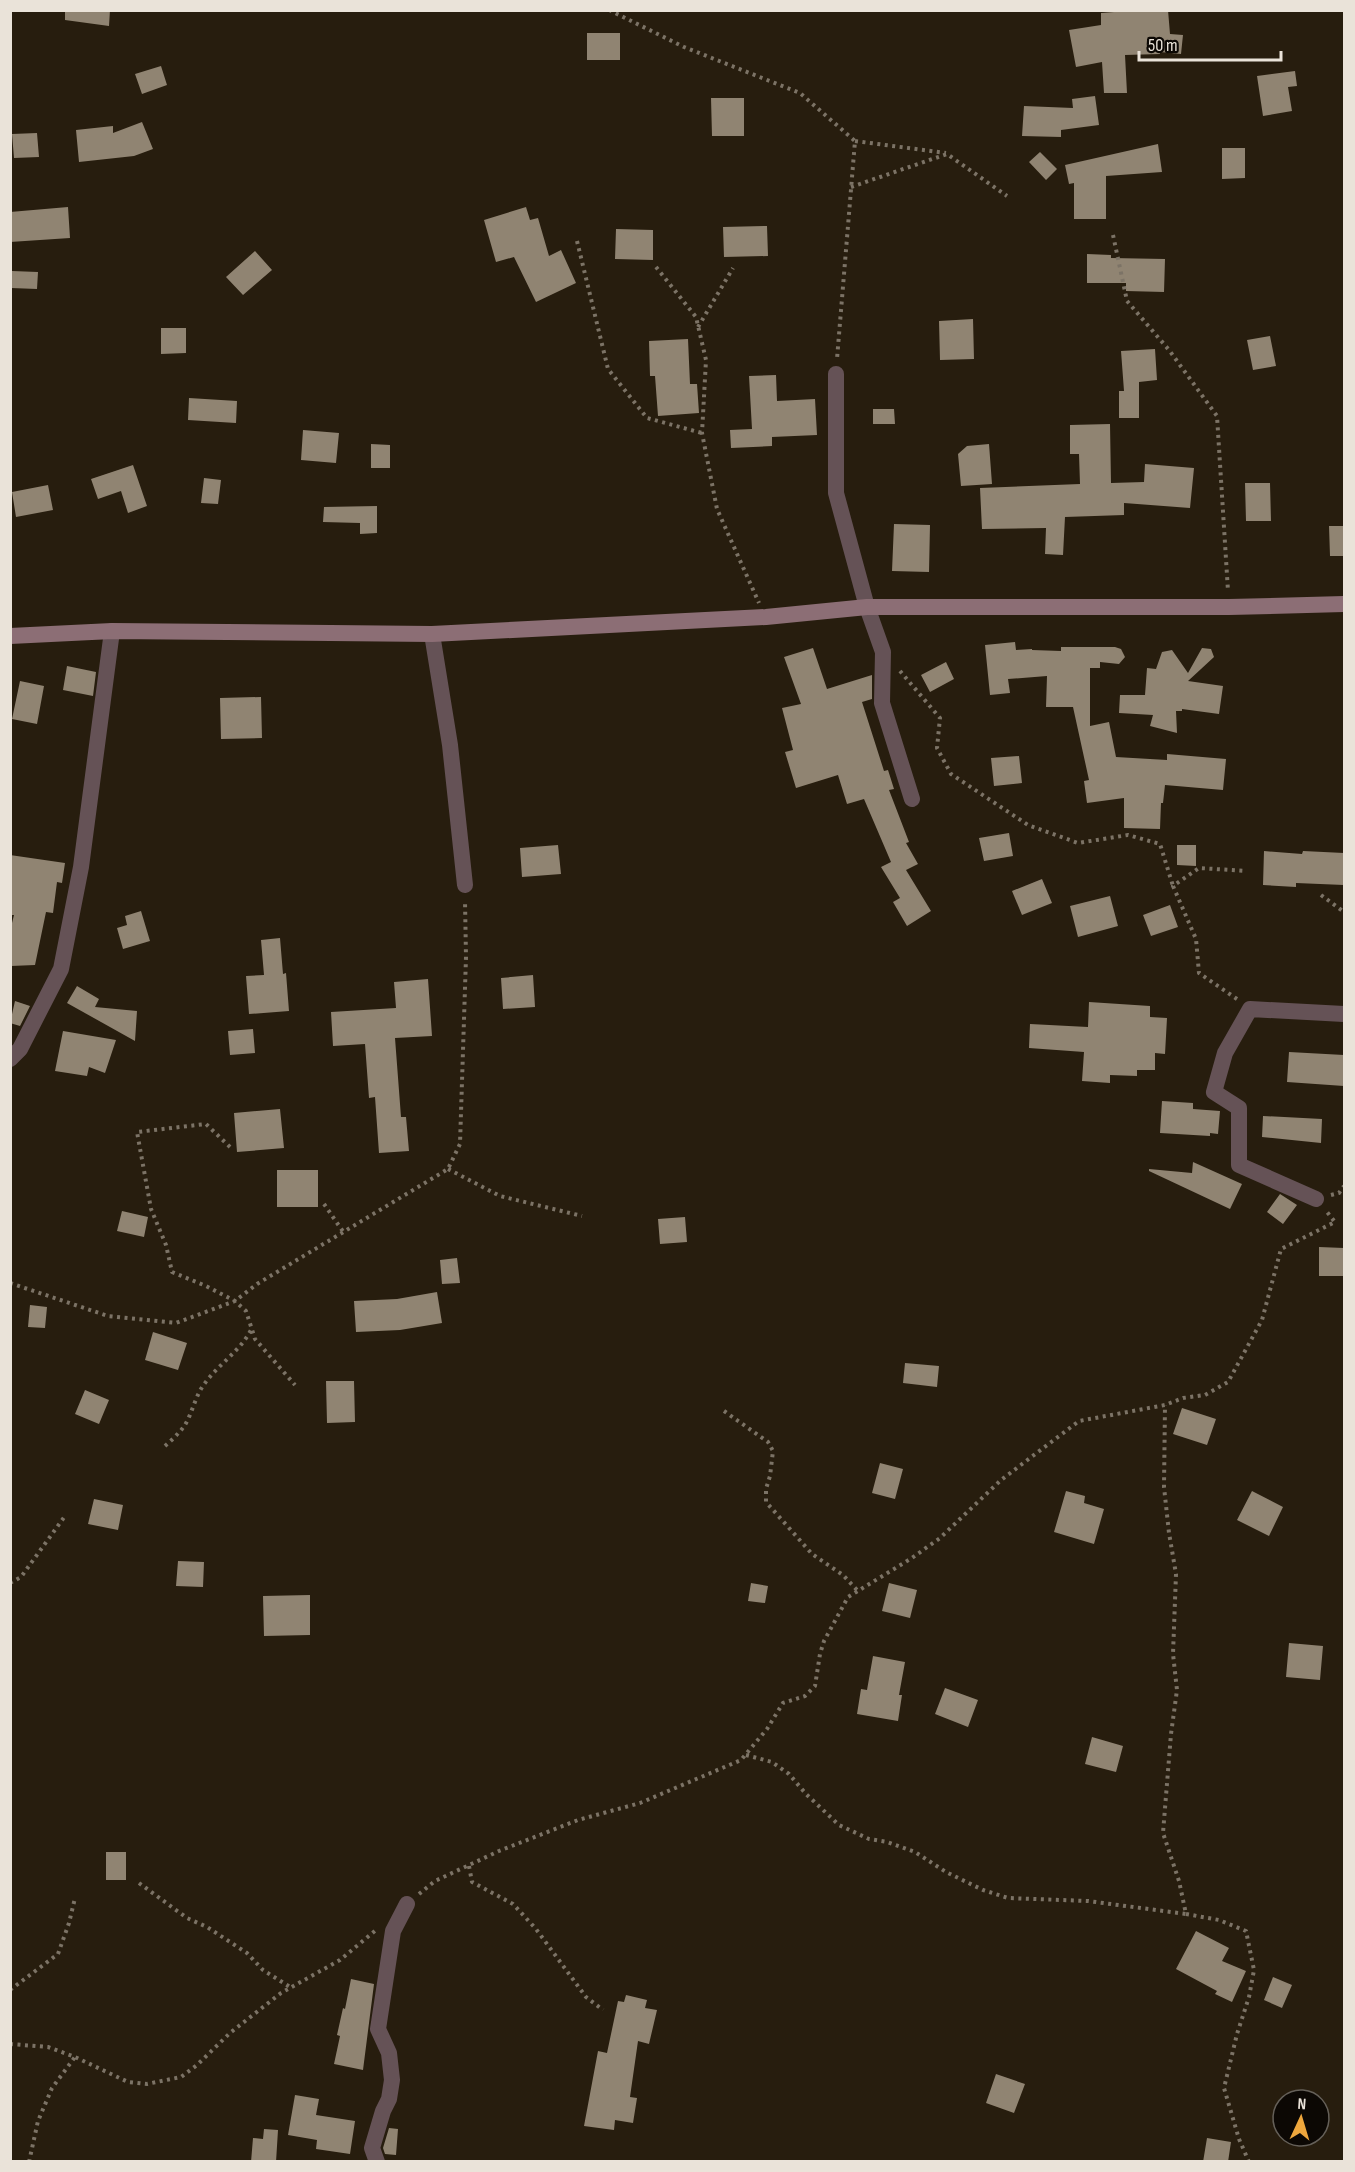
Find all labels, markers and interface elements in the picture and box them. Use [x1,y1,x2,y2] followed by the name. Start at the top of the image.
[1139,24,1282,62] scale bar
[1148,35,1178,56] text: 50 m
[1271,2088,1331,2148] north arrow
[1297,2095,1307,2114] text: N

